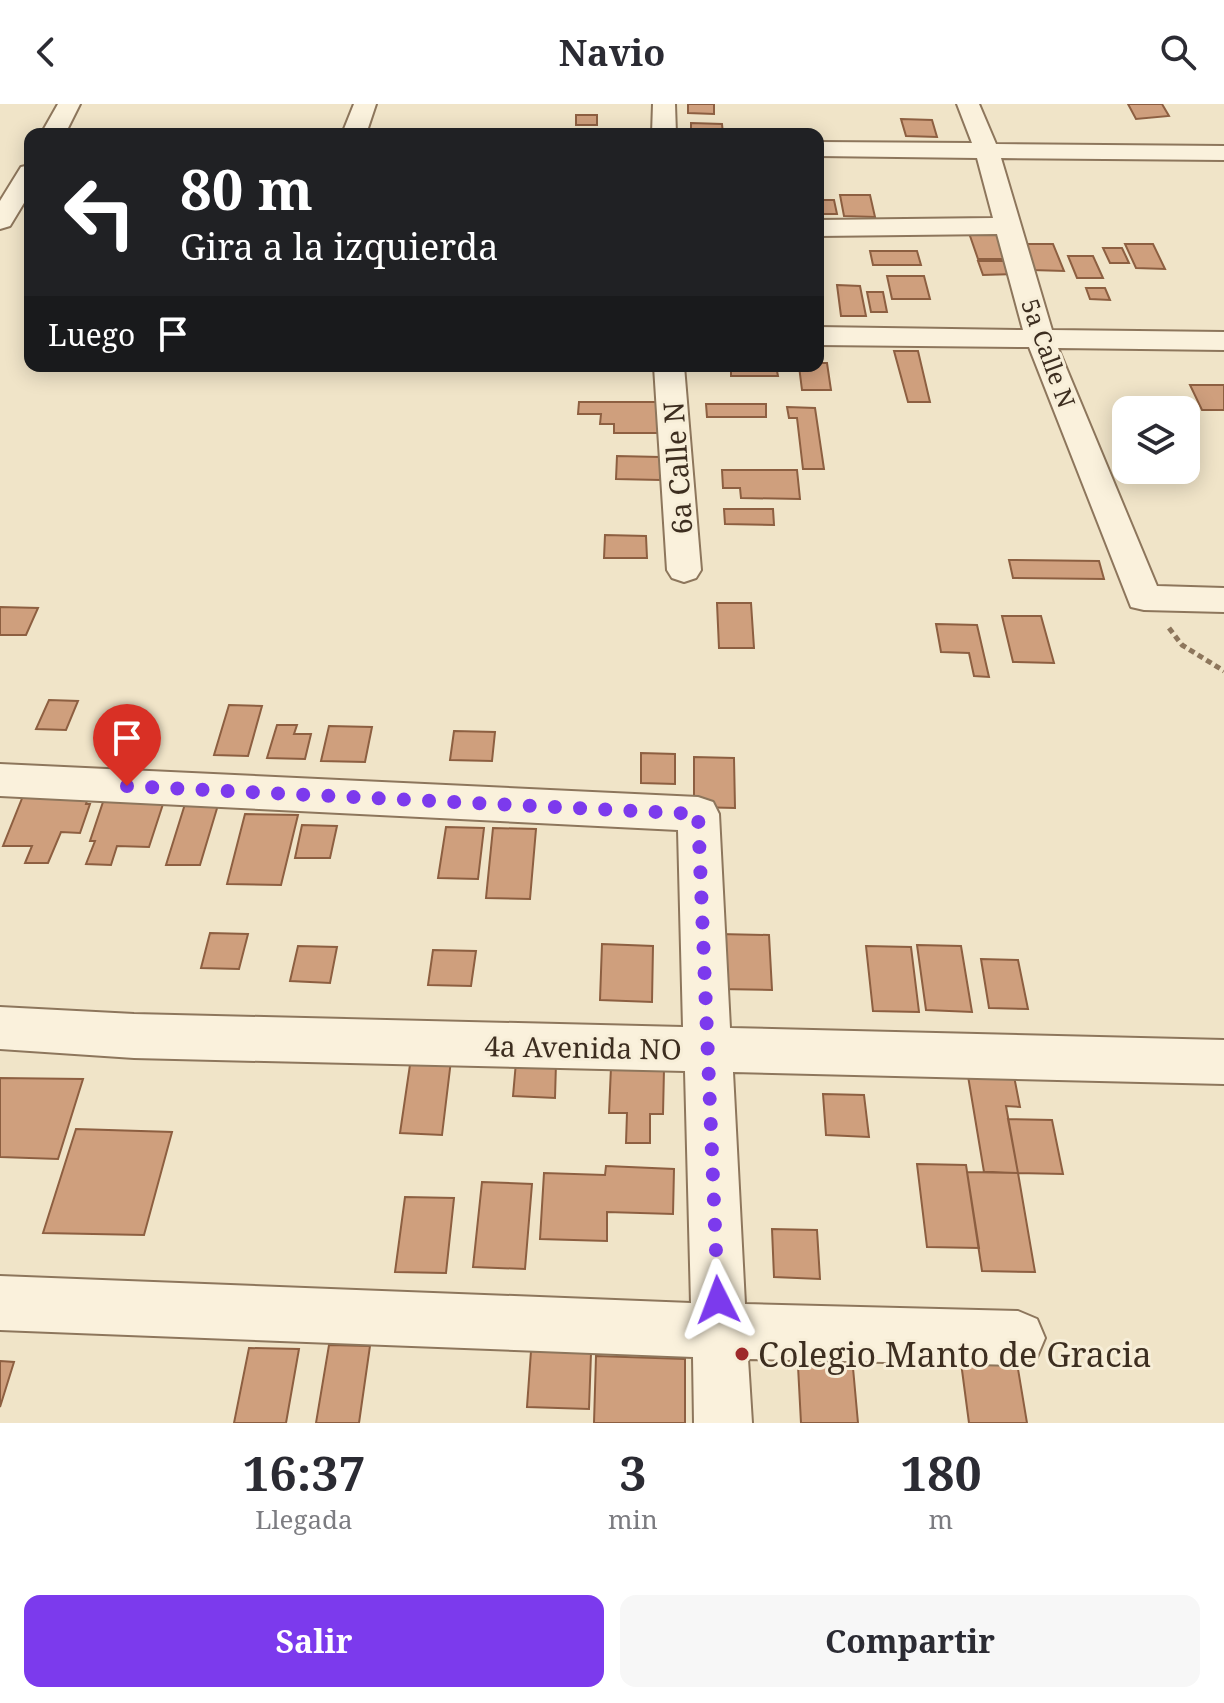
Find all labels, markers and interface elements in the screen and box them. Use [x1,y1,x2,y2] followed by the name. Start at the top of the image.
[559,28,665,77] text: Navio
[24,30,68,74] icon: back
[1156,30,1200,74] icon: search
[180,150,313,226] text: 80 m
[48,160,152,264] icon: left
[180,222,499,271] text: Gira a la izquierda
[1014,294,1084,412] street label: 5a Calle N
[151,312,195,356] icon: arrive
[48,314,135,355] text: Luego
[1112,396,1200,484] map controls
[1112,396,1200,484] button: layers
[653,401,701,535] street label: 6a Calle N
[93,704,161,786] pin
[105,716,149,760] icon: arrive
[484,1026,682,1068] street label: 4a Avenida NO
[676,1258,760,1342] position arrow
[758,1331,1152,1377] place label: Colegio Manto de Gracia
[733,1345,751,1363] marker: Colegio Manto de Gracia
[242,1440,366,1505] text: 16:37
[619,1440,646,1505] text: 3
[900,1440,982,1505] text: 180
[255,1501,353,1537] text: Llegada
[608,1501,658,1537] text: min
[929,1501,953,1537] text: m
[24,1595,604,1687] button: Salir
[620,1595,1200,1687] button: Compartir

